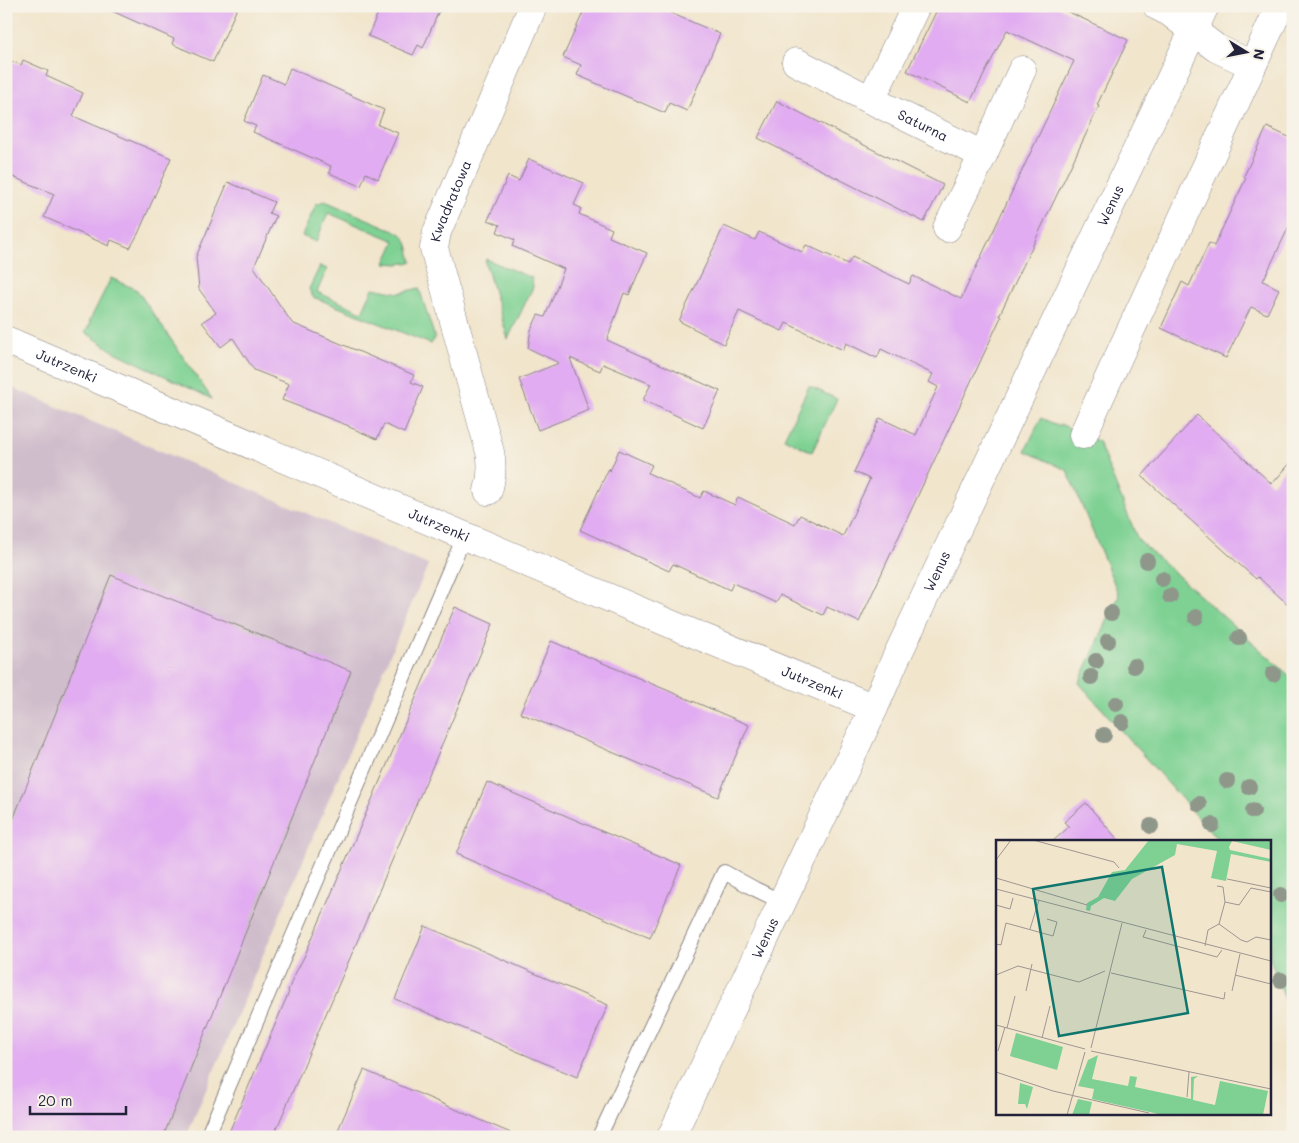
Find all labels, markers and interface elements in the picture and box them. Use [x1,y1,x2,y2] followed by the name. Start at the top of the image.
[1222,28,1272,78] north arrow
[1249,47,1270,61] text: N
[895,105,952,145] street label: Saturna
[425,157,475,243] street label: Kwadratowa
[1092,182,1128,229] street label: Wenus
[33,344,100,387] street label: Jutrzenki
[406,503,473,546] street label: Jutrzenki
[919,548,954,595] street label: Wenus
[779,661,846,703] street label: Jutrzenki
[996,840,1272,1116] inset map
[747,914,782,962] street label: Wenus
[30,1083,126,1115] scale bar
[38,1090,72,1110] text: 20 m

